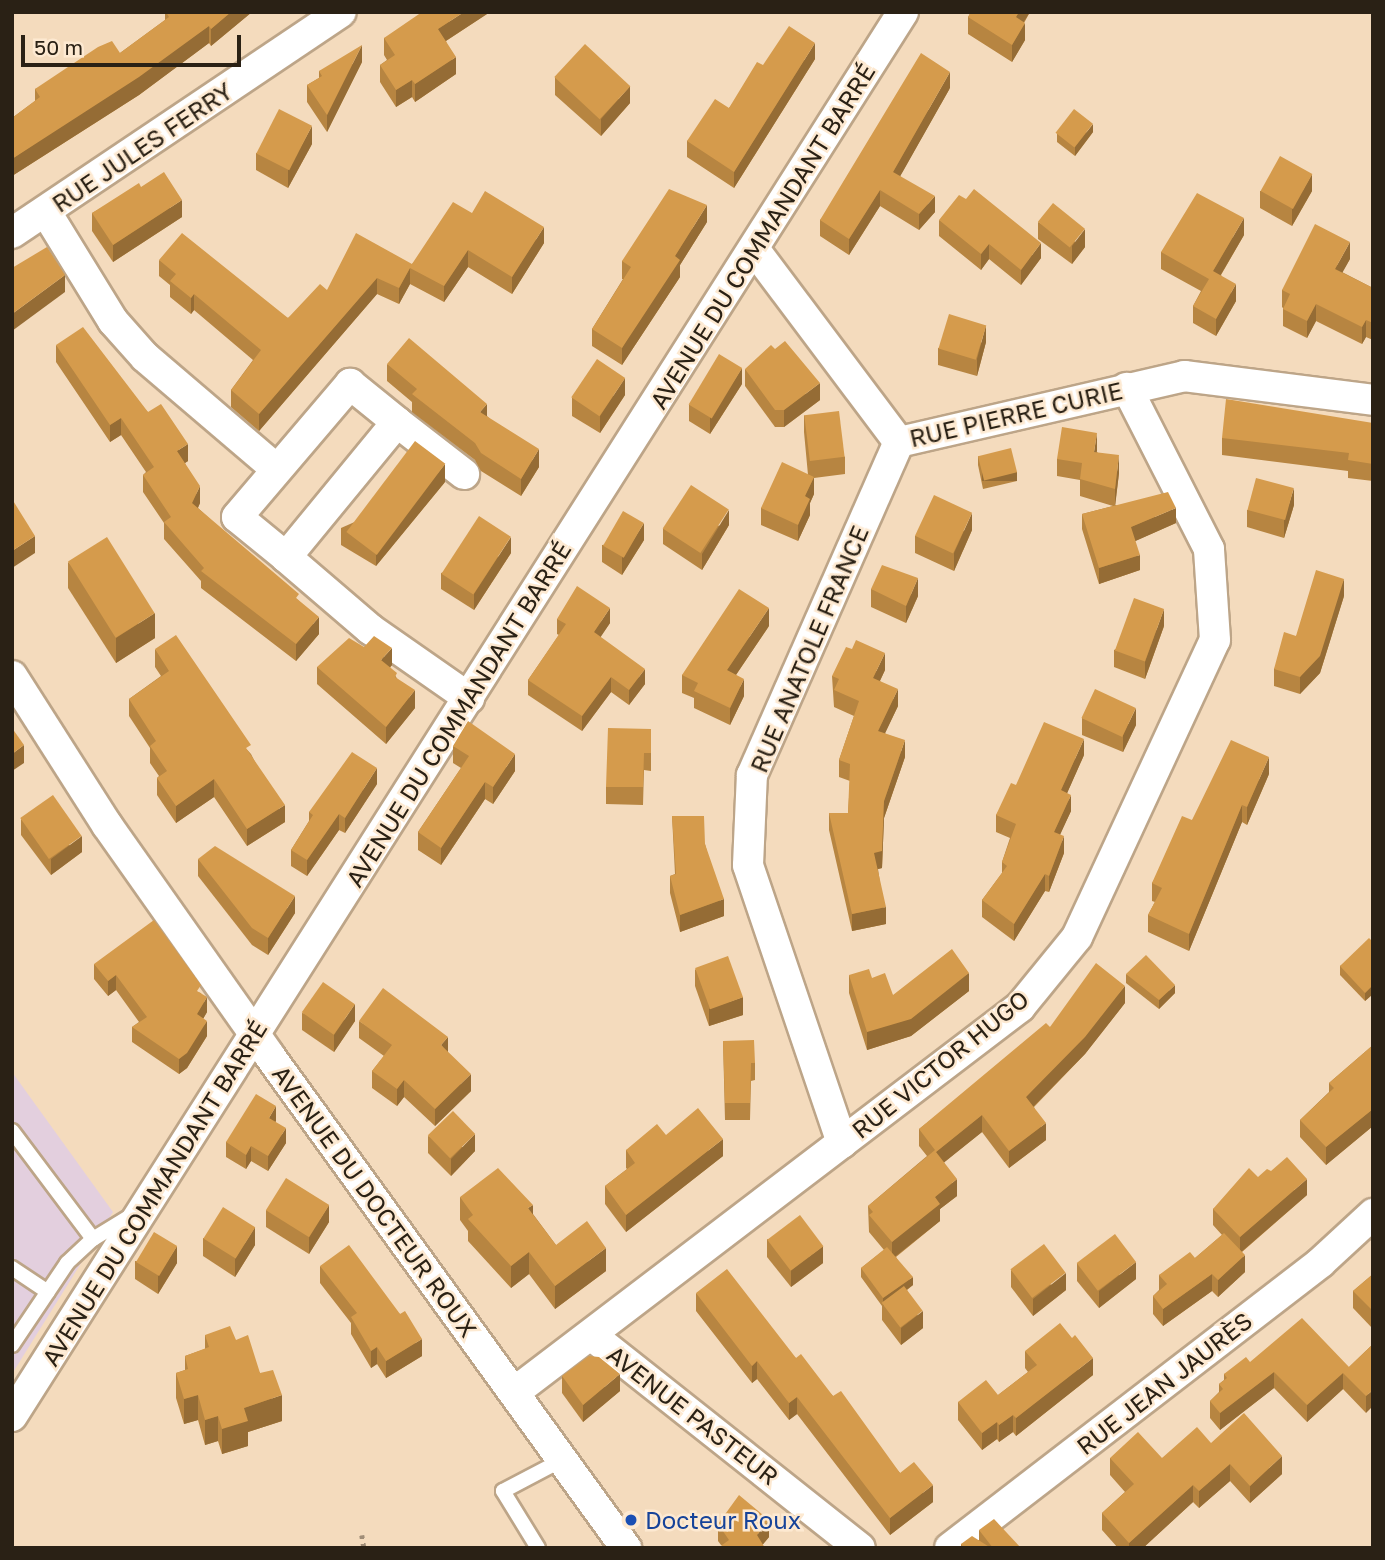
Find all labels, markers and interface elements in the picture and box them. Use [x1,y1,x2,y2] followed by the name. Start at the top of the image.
[24,21,245,65] scale bar
[34,34,83,60] text: 50 m
[643,58,881,414] street label: AVENUE DU COMMANDANT BARRÉ
[47,76,237,218] street label: RUE JULES FERRY
[907,375,1125,453] street label: RUE PIERRE CURIE
[744,521,874,777] street label: RUE ANATOLE FRANCE
[339,536,577,892] street label: AVENUE DU COMMANDANT BARRÉ
[846,984,1034,1144] street label: RUE VICTOR HUGO
[35,1015,273,1371] street label: AVENUE DU COMMANDANT BARRÉ
[267,1060,483,1342] street label: AVENUE DU DOCTEUR ROUX
[1071,1306,1257,1460] street label: RUE JEAN JAURÈS
[602,1339,784,1491] street label: AVENUE PASTEUR
[645,1506,801,1534] place label: Docteur Roux
[623,1512,639,1528] marker: Docteur Roux

